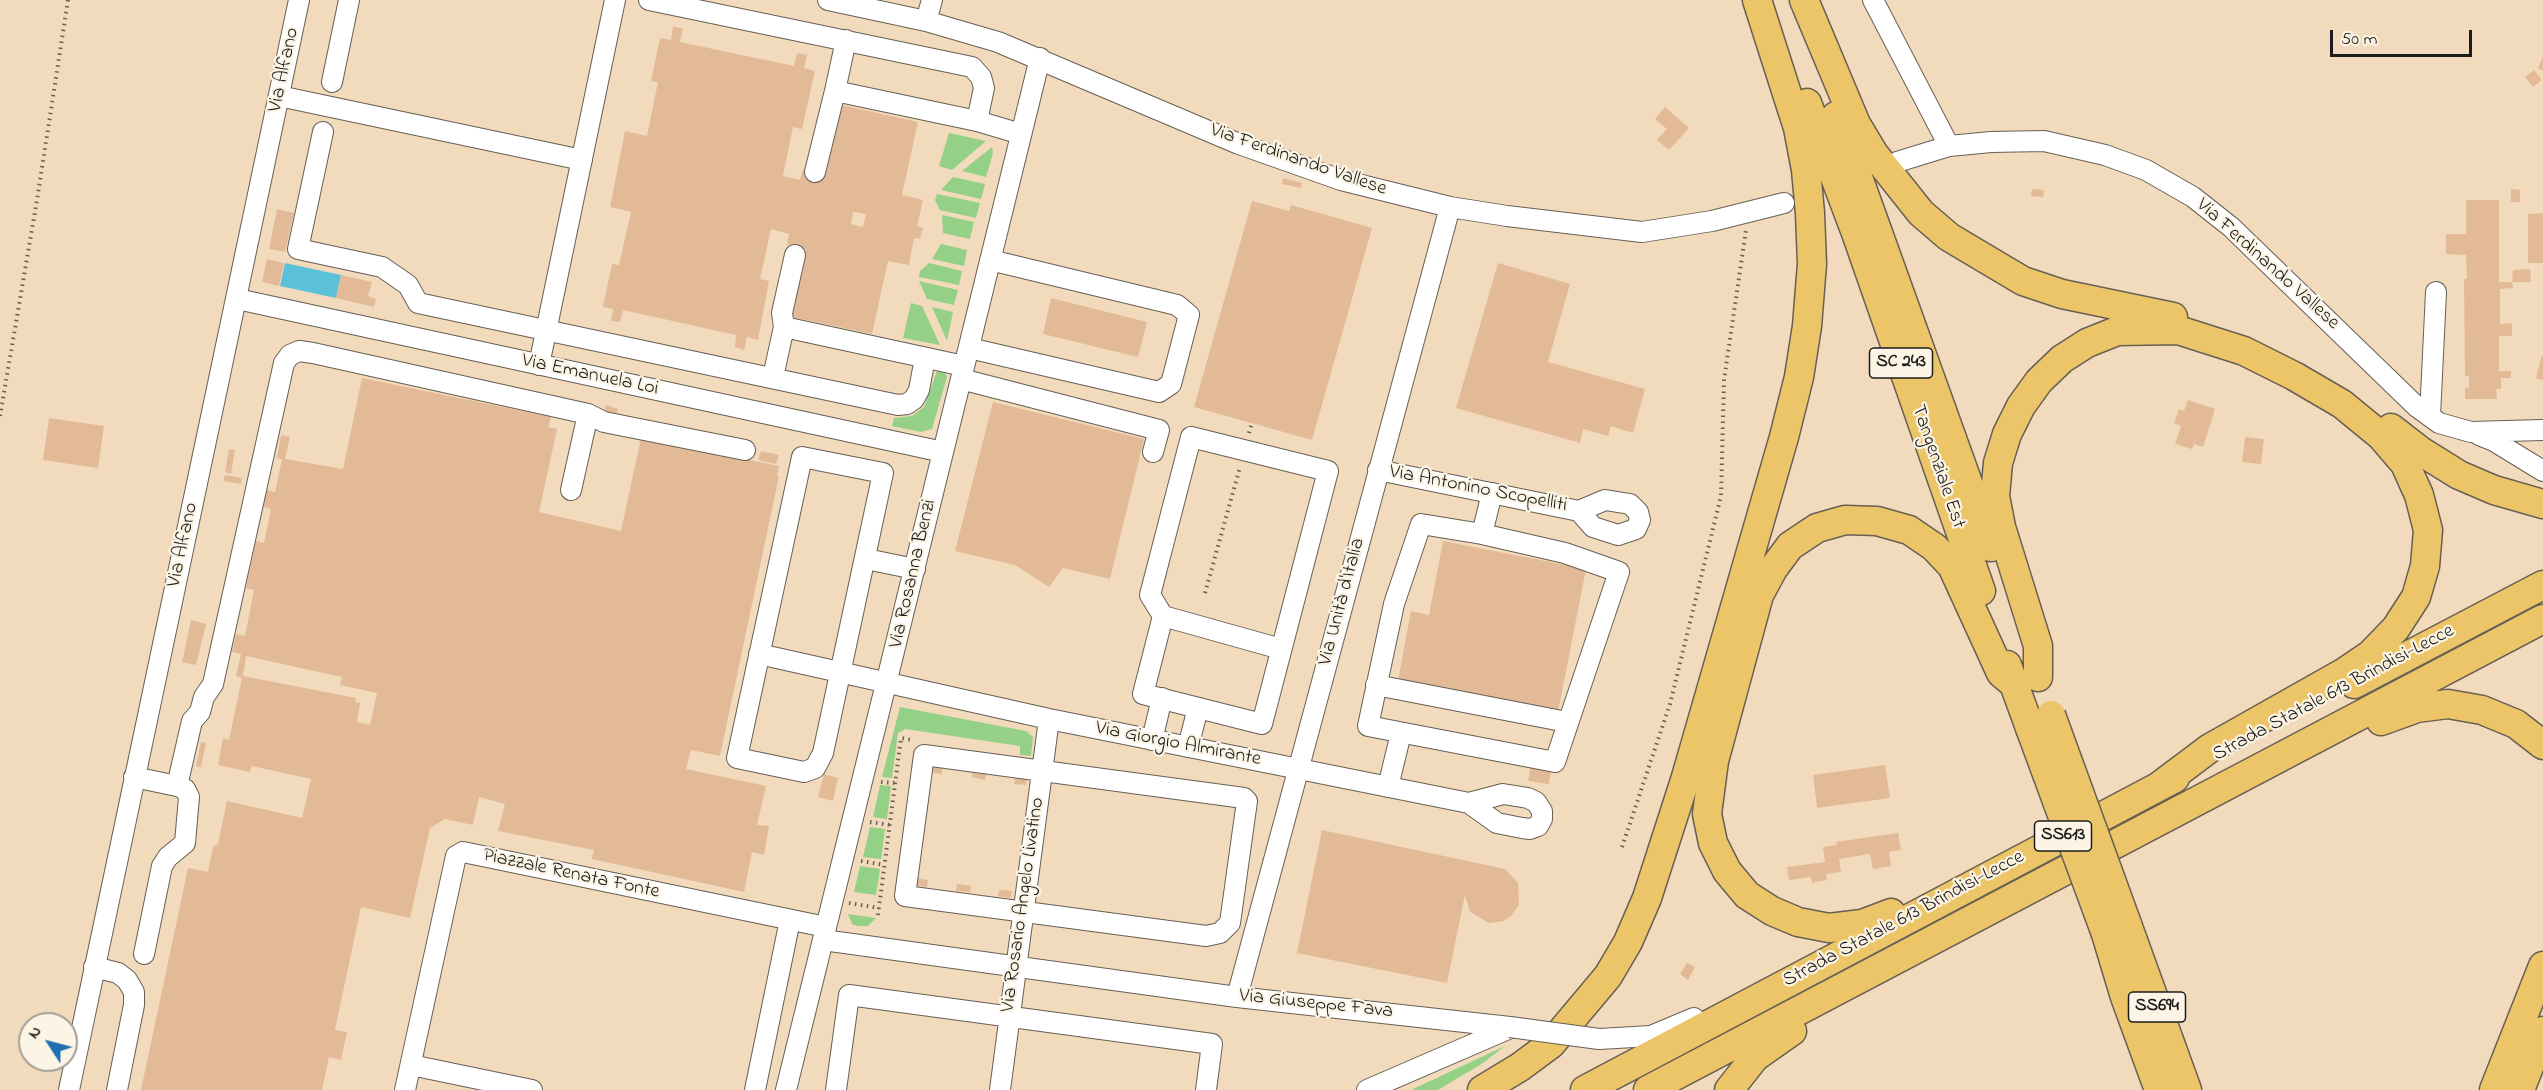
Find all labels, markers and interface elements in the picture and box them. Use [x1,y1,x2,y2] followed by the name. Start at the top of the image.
[2333,18,2476,56] scale bar
[264,26,306,114] street label: Via Alfano
[2341,27,2378,53] text: 50 m
[1207,120,1389,202] street label: Via Ferdinando Vallese
[2190,194,2344,336] street label: Via Ferdinando Vallese
[1870,348,1932,378] road number: SC 243
[520,350,660,402] street label: Via Emanuela Loi
[1905,402,1969,532] street label: Tangenziale Est
[1387,461,1569,519] street label: Via Antonino Scopelliti
[885,497,943,651] street label: Via Rosanna Benzi
[163,501,205,589] street label: Via Alfano
[1314,536,1372,668] street label: Via Unità d'Italia
[2209,620,2459,768] street label: Strada Statale 613 Brindisi-Lecce
[1093,717,1263,773] street label: Via Giorgio Almirante
[997,796,1051,1014] street label: Via Rosario Angelo Livatino
[2034,821,2092,851] road number: SS613
[480,845,662,905] street label: Piazzale Renata Fonte
[1779,846,2029,994] street label: Strada Statale 613 Brindisi-Lecce
[1238,985,1394,1025] street label: Via Giuseppe Fava
[2128,992,2186,1022] road number: SS694
[18,1012,78,1072] north arrow
[22,1021,48,1044] text: N

